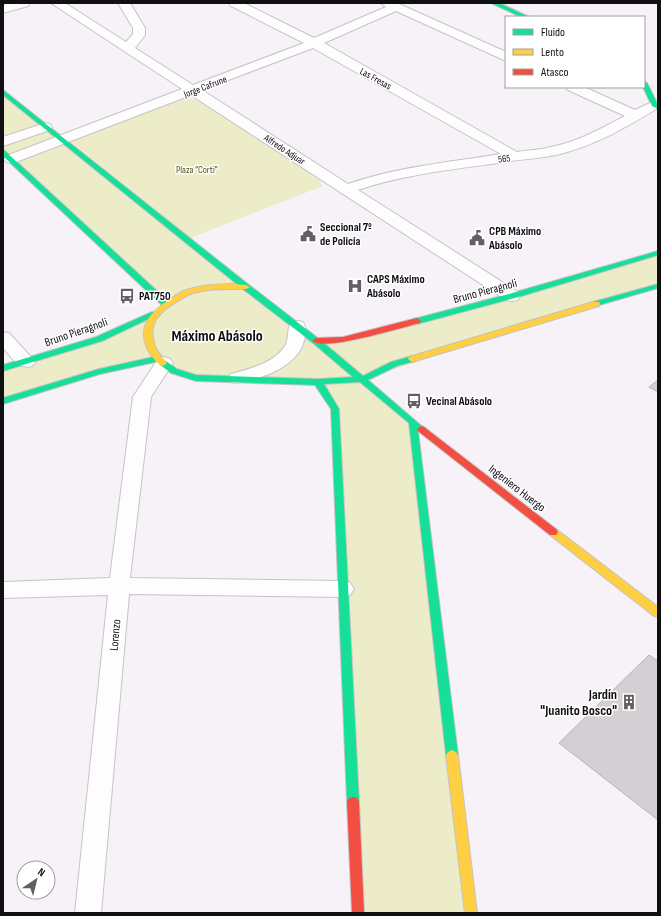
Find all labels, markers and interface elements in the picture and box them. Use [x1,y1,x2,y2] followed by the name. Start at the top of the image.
[505,16,645,88] legend
[541,25,565,40] text: Fluido
[541,45,564,60] text: Lento
[358,65,394,93] street label: Las Fresas
[540,65,568,80] text: Atasco
[181,73,229,101] street label: Jorge Cafrune
[261,132,307,168] street label: Alfredo Adjuar
[497,152,511,166] street label: 565
[176,164,218,176] park label: Plaza “Corti”
[320,220,372,249] place label: Seccional 7º de Policía
[488,224,541,253] place label: CPB Máximo Abásolo
[299,225,317,243] public building icon: Seccional 7º de Policía
[468,229,486,247] public building icon: CPB Máximo Abásolo
[366,272,425,301] place label: CAPS Máximo Abásolo
[452,276,519,307] street label: Bruno Pieragnoli
[346,277,364,295] hospital icon: CAPS Máximo Abásolo
[118,287,136,305] bus stop icon: PAT750
[139,289,171,304] place label: PAT750
[43,315,110,350] street label: Bruno Pieragnoli
[171,327,263,346] district label: Máximo Abásolo
[405,392,423,410] bus stop icon: Vecinal Abásolo
[426,394,492,409] place label: Vecinal Abásolo
[485,461,548,515] street label: Ingeniero Huergo
[107,619,124,651] street label: Lorenzo
[540,686,617,719] place label: Jardín "Juanito Bosco"
[620,693,638,711] building icon: Jardín "Juanito Bosco"
[16,860,56,900] north arrow
[35,865,48,879] text: N

